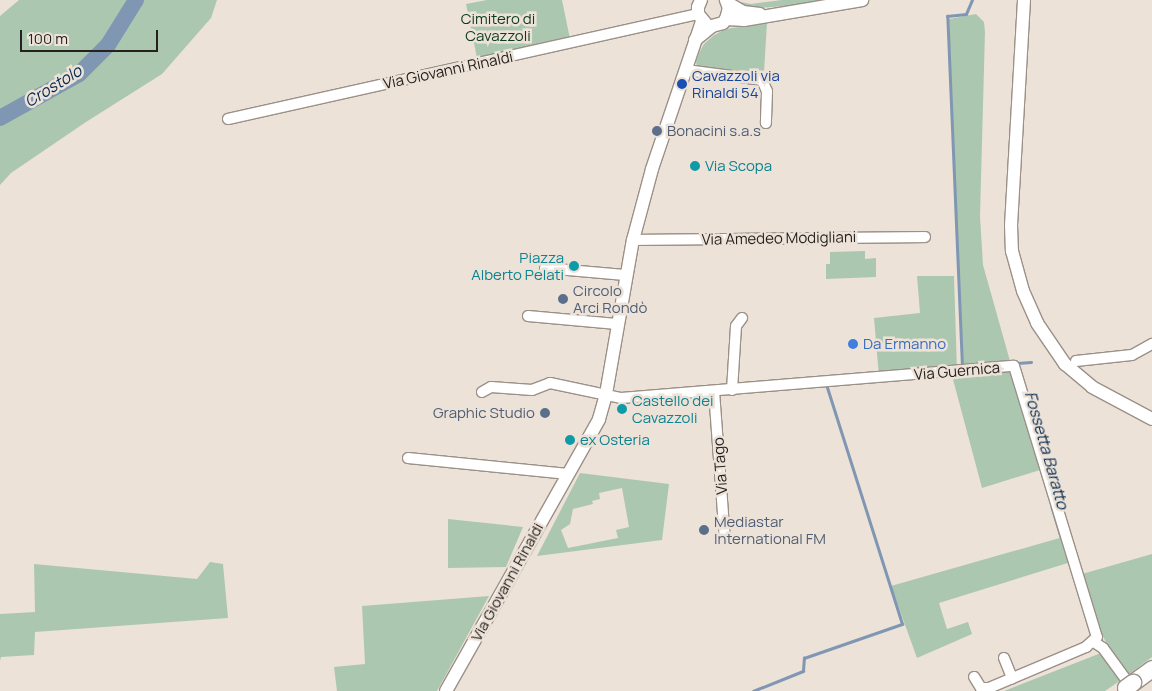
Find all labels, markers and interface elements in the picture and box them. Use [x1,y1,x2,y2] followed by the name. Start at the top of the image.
[461,9,535,44] park label: Cimitero di Cavazzoli
[22,20,160,52] scale bar
[28,28,68,49] text: 100 m
[381,47,515,93] street label: Via Giovanni Rinaldi
[21,61,85,111] water label: Crostolo
[692,66,780,101] place label: Cavazzoli via Rinaldi 54
[676,78,688,90] marker: Cavazzoli via Rinaldi 54
[667,122,761,140] place label: Bonacini s.a.s
[651,125,663,137] marker: Bonacini s.a.s
[705,157,772,175] place label: Via Scopa
[689,160,701,172] marker: Via Scopa
[702,228,856,248] street label: Via Amedeo Modigliani
[471,248,564,283] place label: Piazza Alberto Pelati
[568,260,580,272] marker: Piazza Alberto Pelati
[573,281,647,316] place label: Circolo Arci Rondò
[557,293,569,305] marker: Circolo Arci Rondò
[863,335,946,353] place label: Da Ermanno
[847,338,859,350] marker: Da Ermanno
[913,358,1001,384] street label: Via Guernica
[1021,389,1073,511] water label: Fossetta Baratto
[632,391,713,426] place label: Castello dei Cavazzoli
[616,403,628,415] marker: Castello dei Cavazzoli
[433,404,535,422] place label: Graphic Studio
[539,407,551,419] marker: Graphic Studio
[580,431,650,449] place label: ex Osteria
[564,434,576,446] marker: ex Osteria
[709,437,731,495] street label: Via Tago
[714,512,826,547] place label: Mediastar International FM
[467,520,547,644] street label: Via Giovanni Rinaldi
[698,524,710,536] marker: Mediastar International FM

